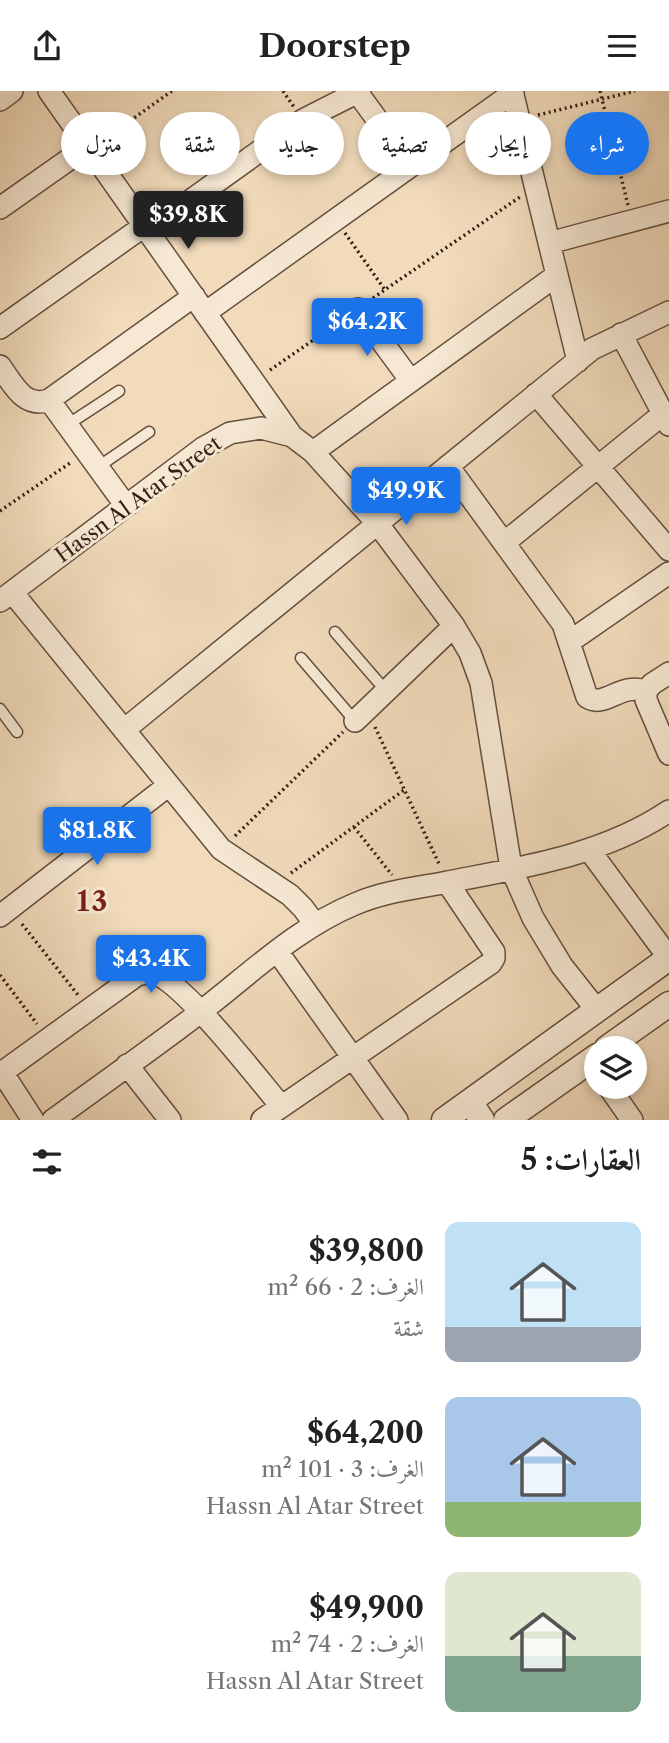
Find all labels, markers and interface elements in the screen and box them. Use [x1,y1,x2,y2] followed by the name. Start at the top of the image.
[258,26,411,65] text: Doorstep
[28,27,66,65] icon: share
[603,27,641,65] icon: menu
[61,112,146,175] chip: منزل
[160,112,240,175] chip: شقة
[254,112,344,175] chip: جديد
[358,112,451,175] chip: تصفية
[465,112,551,175] chip: إيجار
[565,112,649,175] chip: شراء
[131,191,245,251] pin: $39.8K
[149,200,227,228] text: $39.8K
[310,299,424,358] pin: $64.2K
[328,307,406,335] text: $64.2K
[50,430,226,568] street label: Hassn Al Atar Street
[349,467,463,527] pin: $49.9K
[367,476,445,504] text: $49.9K
[40,807,154,867] pin: $81.8K
[59,816,135,844] text: $81.8K
[77,884,109,918] district label: 13
[94,935,208,995] pin: $43.4K
[112,944,190,972] text: $43.4K
[584,1036,647,1099] map controls
[584,1036,647,1099] button: layers
[521,1141,641,1178] text: العقارات: 5
[28,1143,66,1181] icon: filters
[309,1232,424,1269] text: $39,800
[501,1250,585,1334] icon: home
[268,1273,424,1301] text: الغرف: 2 · 66 m²
[394,1314,424,1342] text: شقة
[307,1414,424,1451] text: $64,200
[501,1425,585,1509] icon: home
[261,1455,424,1483] text: الغرف: 3 · 101 m²
[206,1492,424,1520] text: Hassn Al Atar Street
[309,1589,424,1626] text: $49,900
[501,1600,585,1684] icon: home
[271,1630,424,1658] text: الغرف: 2 · 74 m²
[206,1667,424,1695] text: Hassn Al Atar Street

